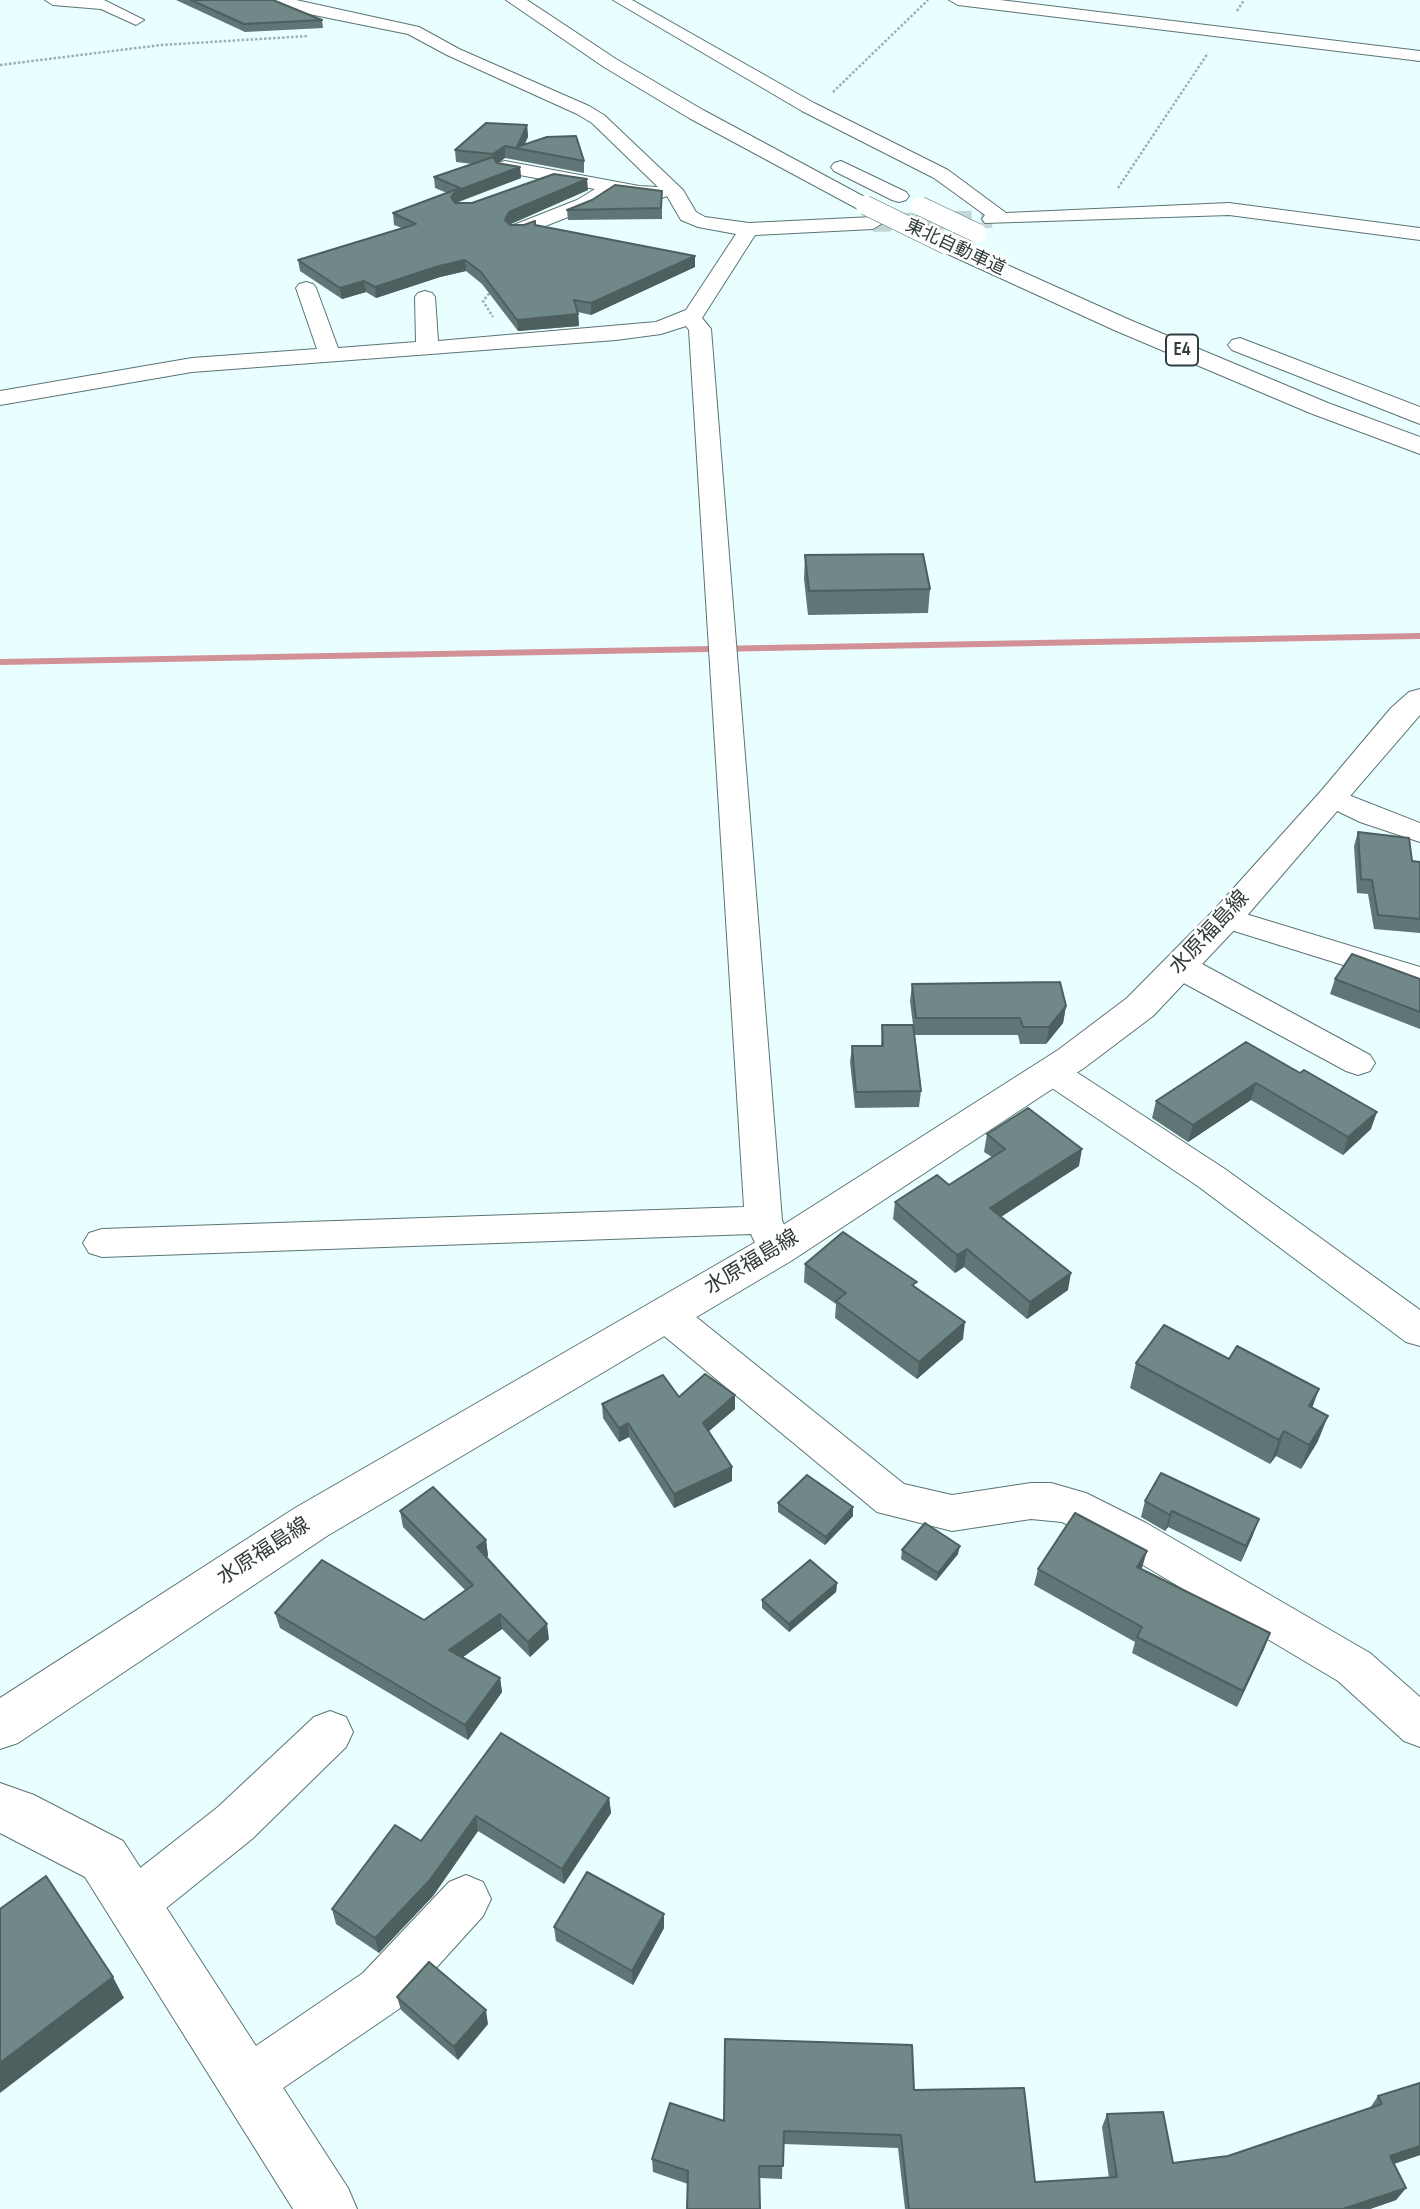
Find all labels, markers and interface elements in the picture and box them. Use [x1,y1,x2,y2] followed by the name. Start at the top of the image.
[901,215,1009,281] street label: 東北自動車道
[1166,334,1198,366] road number: E4
[1165,886,1255,980] street label: 水原福島線
[701,1225,803,1301] street label: 水原福島線
[213,1513,315,1591] street label: 水原福島線

